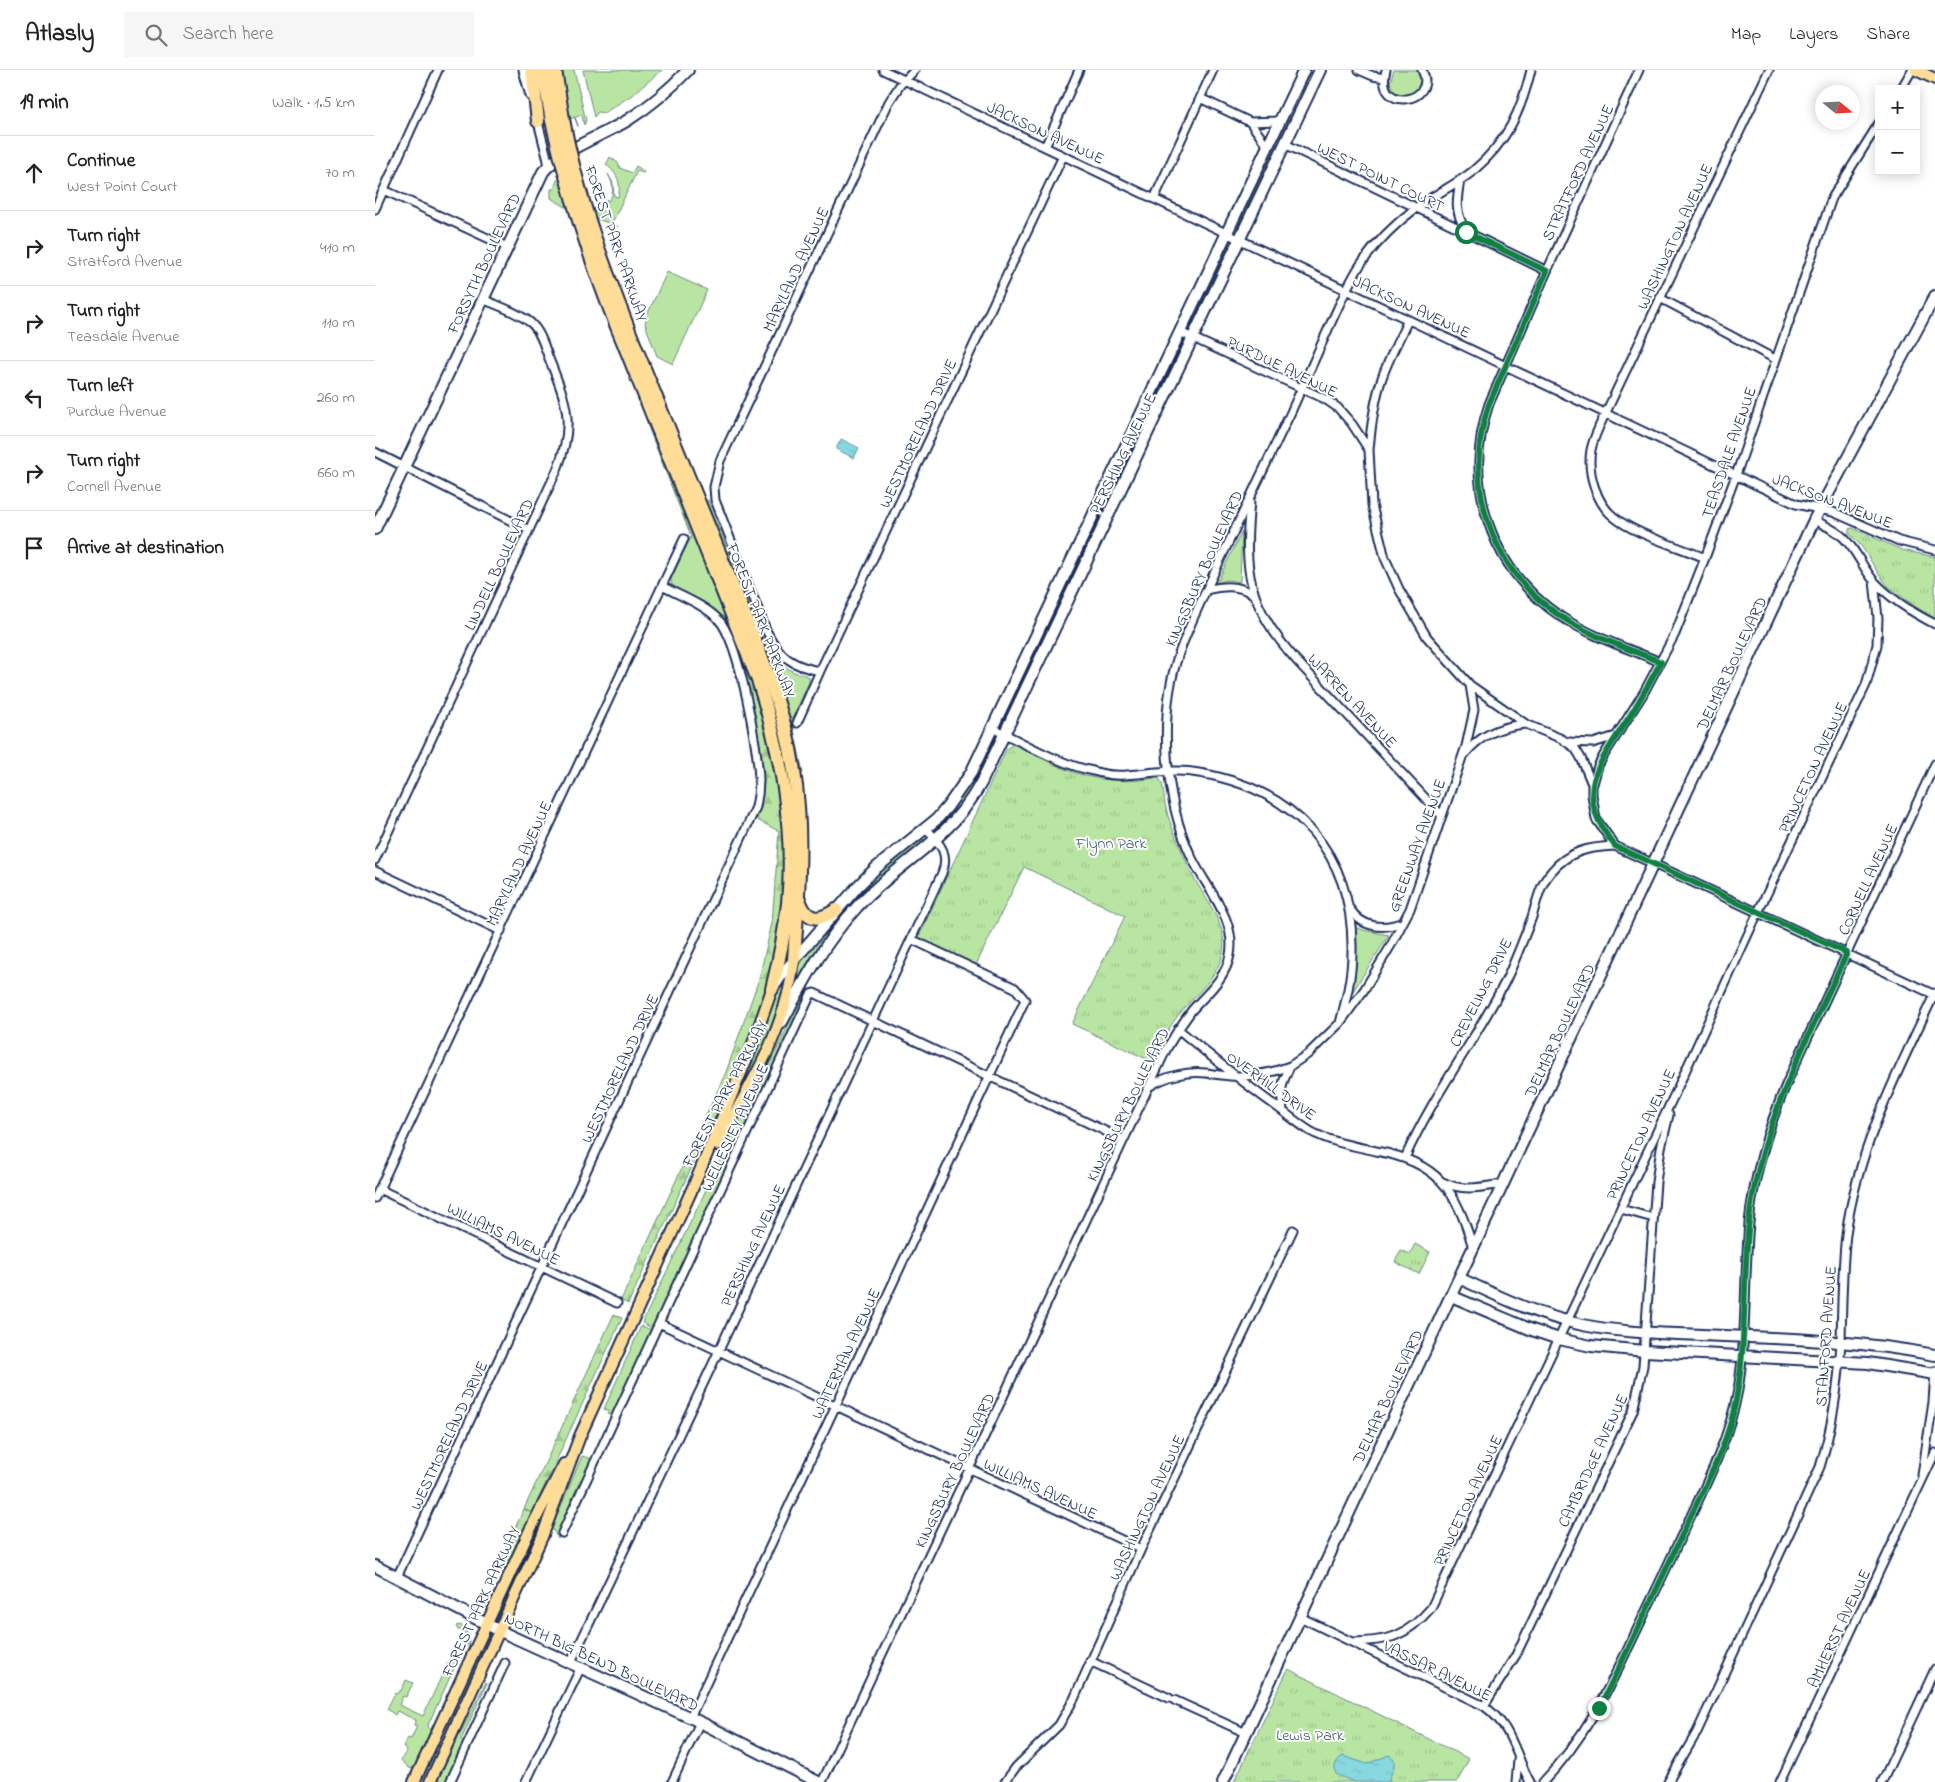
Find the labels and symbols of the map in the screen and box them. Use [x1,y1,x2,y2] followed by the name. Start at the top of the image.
[1815,85,1860,130] north arrow
[982,96,1108,172] street label: JACKSON AVENUE
[1537,101,1621,245] street label: STRATFORD AVENUE
[1312,137,1448,219] street label: WEST POINT COURT
[1631,160,1720,314] street label: WASHINGTON AVENUE
[577,161,653,326] street label: FOREST PARK PARKWAY
[441,190,528,339] street label: FORSYTH BOULEVARD
[757,203,836,336] street label: MARYLAND AVENUE
[1455,221,1478,244] route start
[1348,270,1474,346] street label: JACKSON AVENUE
[1223,331,1342,405] street label: PURDUE AVENUE
[874,355,964,512] street label: WESTMORELAND DRIVE
[1696,384,1764,522] street label: TEASDALE AVENUE
[1084,389,1164,519] street label: PERSHING AVENUE
[1768,468,1896,536] street label: JACKSON AVENUE
[1160,487,1250,651] street label: KINGSBURY BOULEVARD
[459,495,541,635] street label: LINDELL BOULEVARD
[719,539,801,702] street label: FOREST PARK PARKWAY
[1691,593,1774,735] street label: DELMAR BOULEVARD
[1301,649,1402,754] street label: WARREN AVENUE
[1773,698,1855,837] street label: PRINCETON AVENUE
[1383,776,1453,916] street label: GREENWAY AVENUE
[480,797,559,930] street label: MARYLAND AVENUE
[1832,820,1905,940] street label: CORNELL AVENUE
[1075,832,1147,856] park label: Flynn Park
[1444,934,1520,1052] street label: CREVELING DRIVE
[1519,960,1602,1102] street label: DELMAR BOULEVARD
[576,990,666,1147] street label: WESTMORELAND DRIVE
[676,1015,775,1173] street label: FOREST PARK PARKWAY
[1081,1024,1177,1186] street label: KINGSBURY BOULEVARD
[1221,1046,1321,1128] street label: OVERHILL DRIVE
[696,1060,776,1196] street label: WELLESLEY AVENUE
[1601,1065,1683,1204] street label: PRINCETON AVENUE
[715,1181,793,1311] street label: PERSHING AVENUE
[442,1197,564,1273] street label: WILLIAMS AVENUE
[1810,1265,1844,1407] street label: STANFORD AVENUE
[806,1284,888,1423] street label: WATERMAN AVENUE
[1347,1326,1430,1468] street label: DELMAR BOULEVARD
[405,1357,495,1514] street label: WESTMORELAND DRIVE
[909,1389,1002,1552] street label: KINGSBURY BOULEVARD
[1552,1390,1635,1532] street label: CAMBRIDGE AVENUE
[1103,1431,1192,1585] street label: WASHINGTON AVENUE
[1428,1431,1510,1570] street label: PRINCETON AVENUE
[979,1453,1101,1527] street label: WILLIAMS AVENUE
[436,1522,528,1682] street label: FOREST PARK PARKWAY
[1802,1566,1878,1692] street label: AMHERST AVENUE
[500,1607,702,1719] street label: NORTH BIG BEND BOULEVARD
[1378,1635,1496,1709] street label: VASSAR AVENUE
[1588,1697,1611,1720] route end
[1276,1724,1345,1748] park label: Lewis Park

